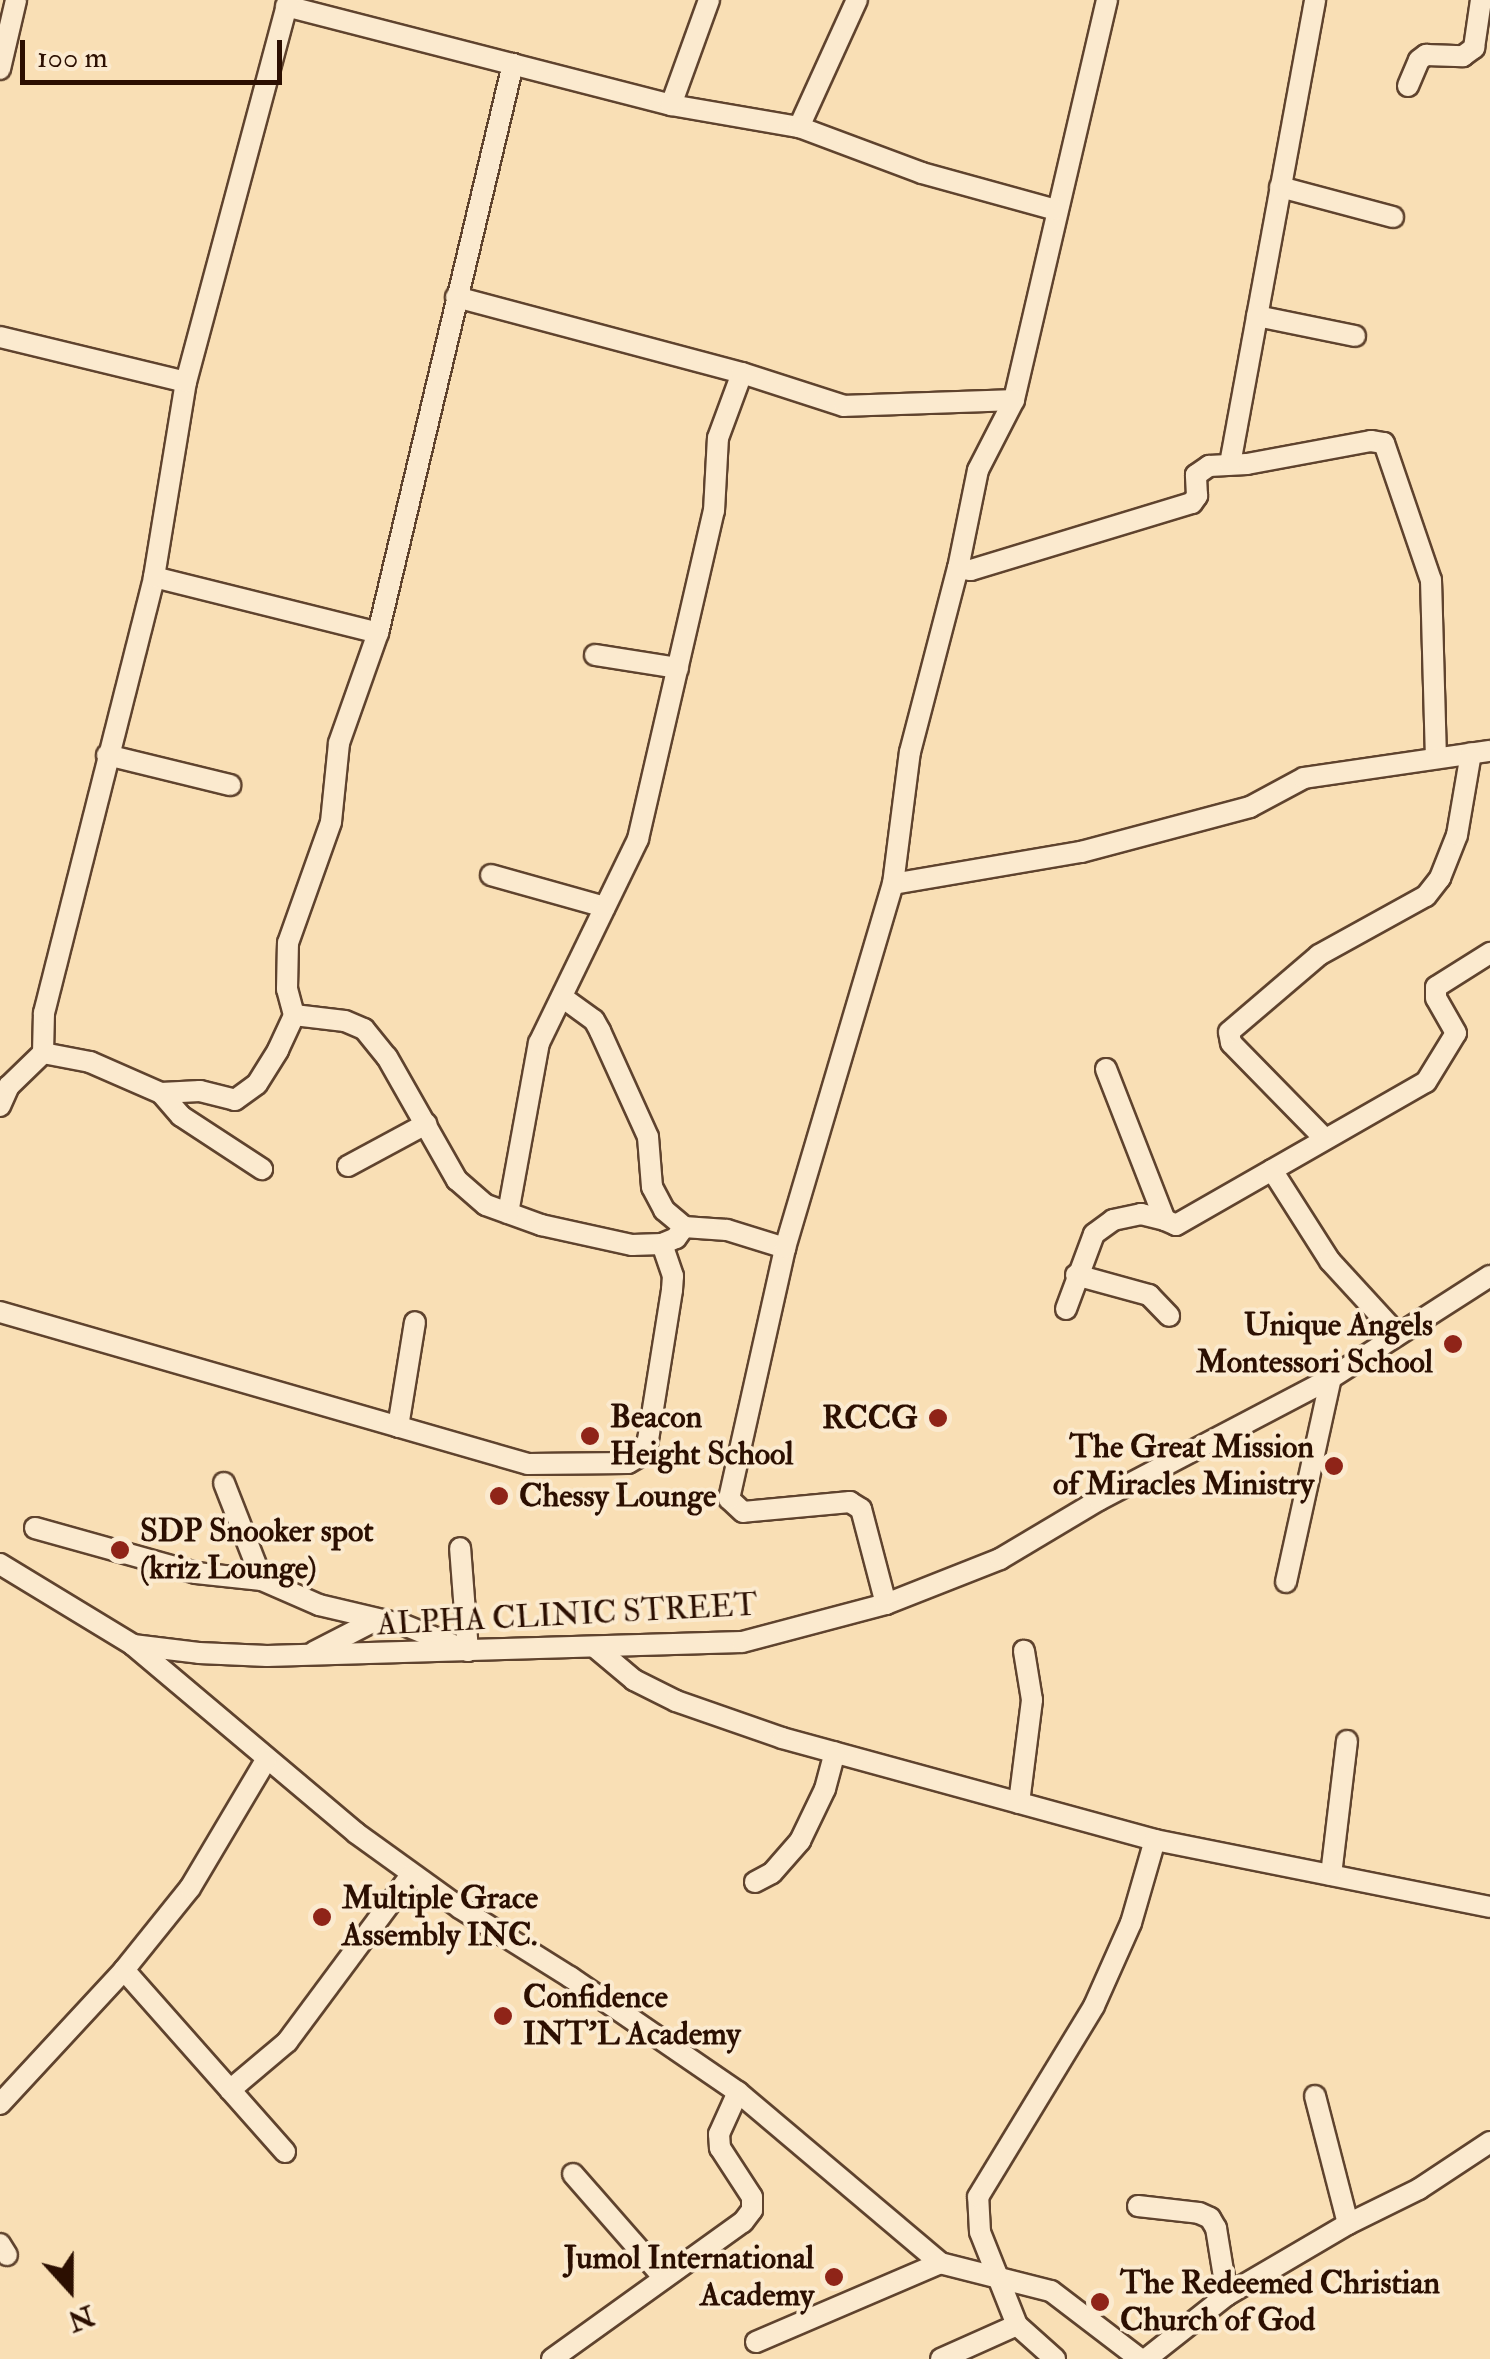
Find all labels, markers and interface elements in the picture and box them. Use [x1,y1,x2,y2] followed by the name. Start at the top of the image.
[25,20,288,82] scale bar
[37,39,108,76] text: 100 m
[1196,1307,1433,1382] place label: Unique Angels Montessori School
[1442,1333,1464,1355] marker: Unique Angels Montessori School
[610,1399,794,1474] place label: Beacon Height School
[822,1399,918,1437] place label: RCCG
[927,1407,949,1429] marker: RCCG
[579,1425,601,1447] marker: Beacon Height School
[1053,1429,1314,1504] place label: The Great Mission of Miracles Ministry
[1323,1455,1345,1477] marker: The Great Mission of Miracles Ministry
[519,1477,716,1515] place label: Chessy Lounge
[488,1485,510,1507] marker: Chessy Lounge
[140,1513,374,1588] place label: SDP Snooker spot (kriz Lounge)
[109,1539,131,1561] marker: SDP Snooker spot (kriz Lounge)
[376,1586,758,1644] street label: ALPHA CLINIC STREET
[342,1880,538,1955] place label: Multiple Grace Assembly INC.
[311,1906,333,1928] marker: Multiple Grace Assembly INC.
[523,1979,740,2054] place label: Confidence INT'L Academy
[492,2005,514,2027] marker: Confidence INT'L Academy
[20,2239,120,2339] north arrow
[564,2240,814,2315] place label: Jumol International Academy
[1120,2265,1440,2340] place label: The Redeemed Christian Church of God
[823,2266,845,2288] marker: Jumol International Academy
[1089,2291,1111,2313] marker: The Redeemed Christian Church of God
[63,2297,99,2338] text: N

